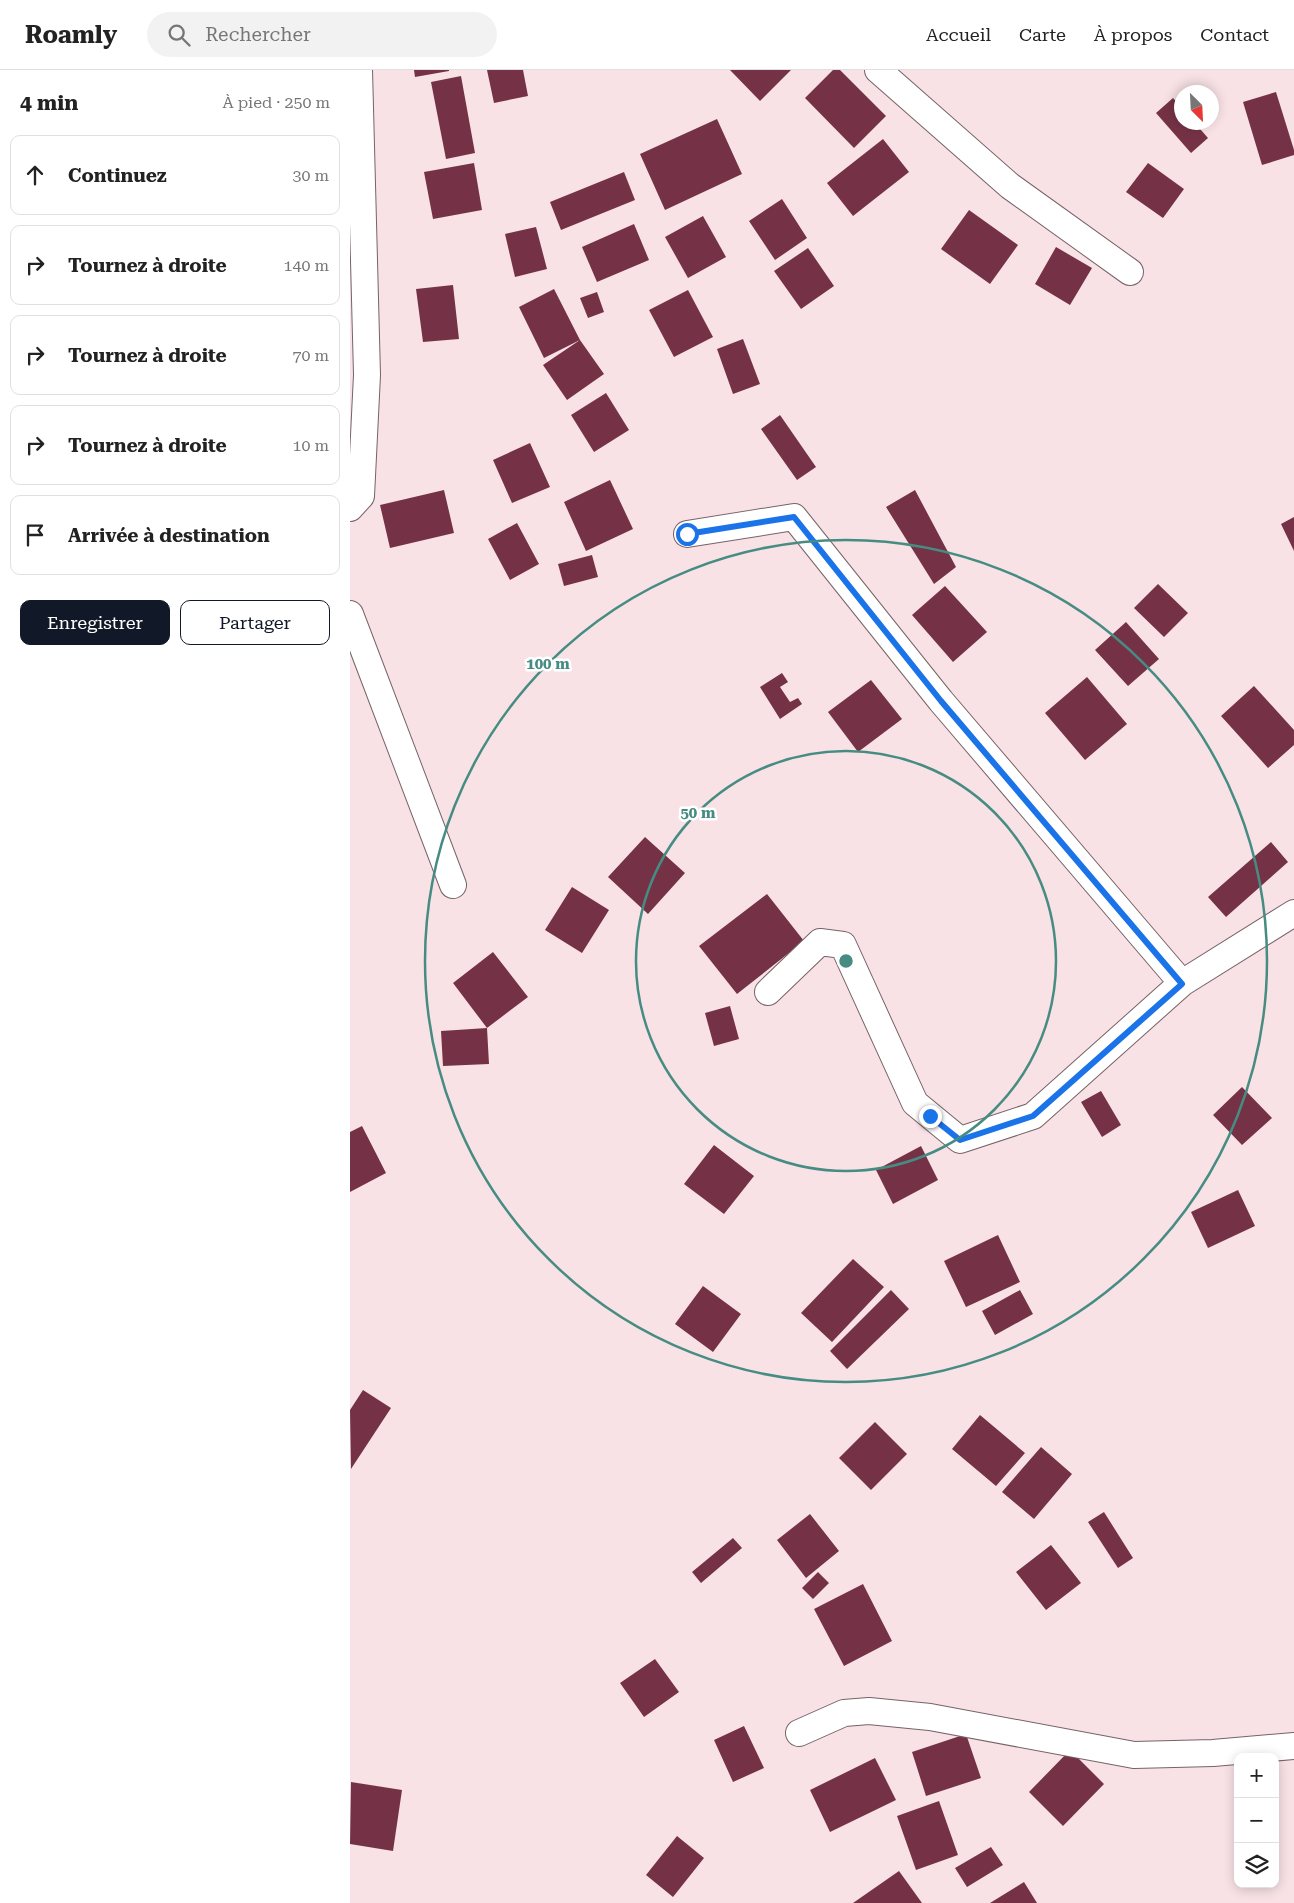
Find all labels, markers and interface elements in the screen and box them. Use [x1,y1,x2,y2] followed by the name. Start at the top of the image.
[147,12,497,57] search box
[25,21,117,49] text: Roamly
[165,21,193,49] icon: search
[205,23,311,46] text: Rechercher
[926,24,991,45] text: Accueil
[1019,24,1066,45] text: Carte
[1094,24,1172,45] text: À propos
[1200,24,1269,45] text: Contact
[1174,85,1219,130] north arrow
[20,91,78,115] text: 4 min
[222,93,330,112] text: À pied · 250 m
[21,161,49,189] icon: ahead
[68,164,167,187] text: Continuez
[292,166,329,185] text: 30 m
[21,251,49,279] icon: right
[68,254,227,277] text: Tournez à droite
[283,256,329,275] text: 140 m
[21,341,49,369] icon: right
[68,344,227,367] text: Tournez à droite
[292,346,329,365] text: 70 m
[21,431,49,459] icon: right
[68,434,227,457] text: Tournez à droite
[292,436,329,455] text: 10 m
[21,521,49,549] icon: arrive
[676,523,699,546] route start
[68,524,270,547] text: Arrivée à destination
[20,600,170,645] button: Enregistrer
[180,600,330,645] button: Partager
[526,655,570,673] text: 100 m
[680,804,716,822] text: 50 m
[837,952,855,970] centre of rings
[919,1105,942,1128] route end
[1234,1753,1279,1888] map controls
[1234,1753,1279,1798] button: +
[1234,1798,1279,1843] button: −
[1234,1843,1279,1888] button: layers

